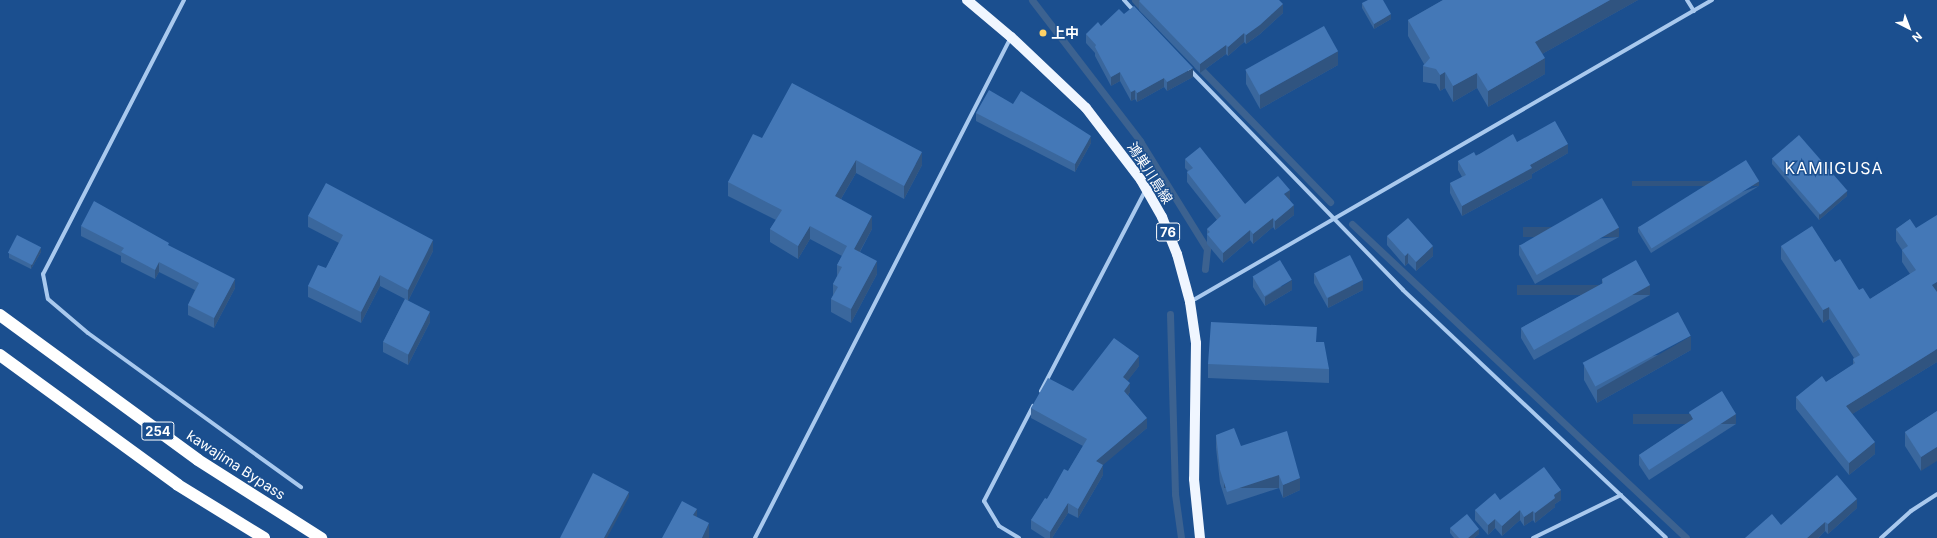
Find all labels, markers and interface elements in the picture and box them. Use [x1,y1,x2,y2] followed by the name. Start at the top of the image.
[1889,8,1929,48] north arrow
[1051,25,1079,41] place label: 上中
[1038,28,1048,38] marker: 上中
[1909,29,1925,45] text: N
[1124,139,1176,207] street label: 鴻巣川島線
[1785,158,1883,178] district label: KAMIIGUSA
[1156,221,1180,243] road number: 76
[141,420,175,442] road number: 254
[184,427,288,503] street label: kawajima Bypass

